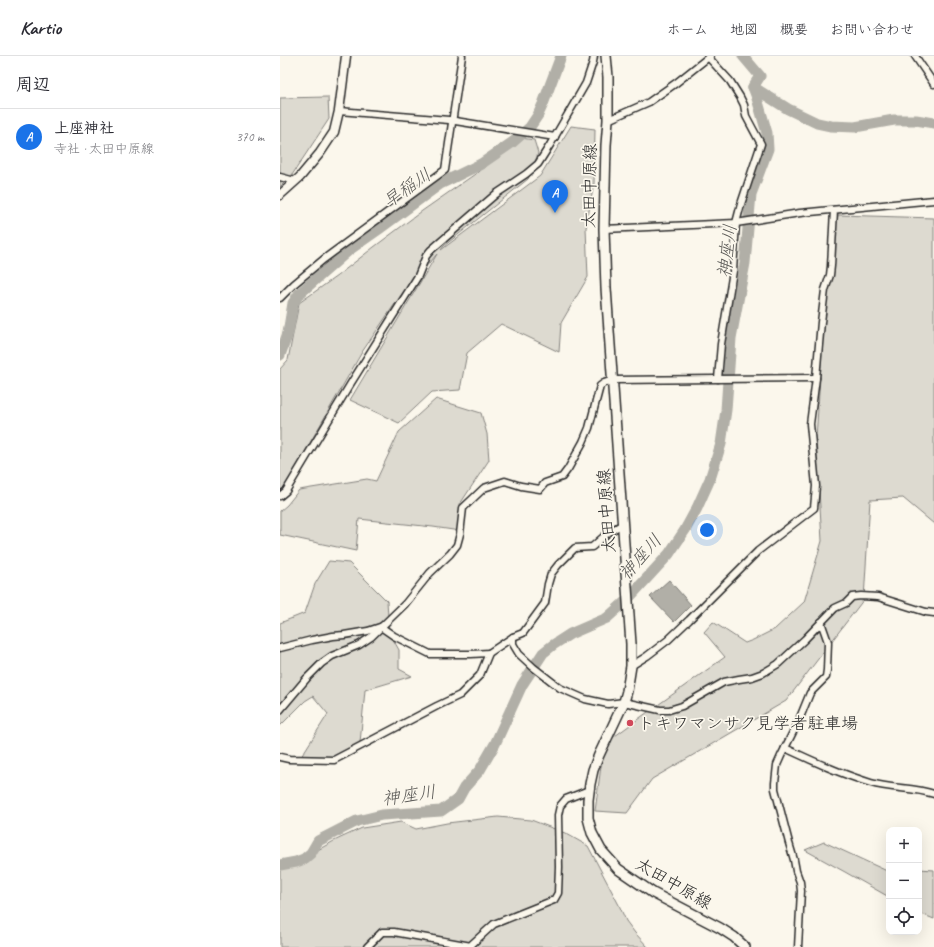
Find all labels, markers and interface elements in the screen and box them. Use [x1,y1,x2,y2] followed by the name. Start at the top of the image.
[20,16,61,40] text: Kartio
[667,21,708,38] text: ホーム
[730,21,758,38] text: 地図
[780,21,808,38] text: 概要
[830,21,914,38] text: お問い合わせ
[16,74,50,95] text: 周辺
[54,119,114,138] text: 上座神社
[26,129,32,145] text: A
[236,129,264,145] text: 370 m
[54,141,154,157] text: 寺社 · 太田中原線
[578,143,601,229] street label: 太田中原線
[379,164,435,212] water label: 早稲川
[542,180,568,213] pin: A
[713,223,741,279] water label: 神座川
[593,468,620,554] street label: 太田中原線
[697,520,717,540] your location
[614,530,666,584] water label: 神座川
[638,713,858,734] place label: トキワマンサク見学者駐車場
[625,718,635,728] marker: トキワマンサク見学者駐車場
[381,780,437,810] water label: 神座川
[886,827,922,935] map controls
[886,827,922,863] button: +
[632,853,716,914] street label: 太田中原線
[886,863,922,899] button: −
[886,899,922,935] button: locate

